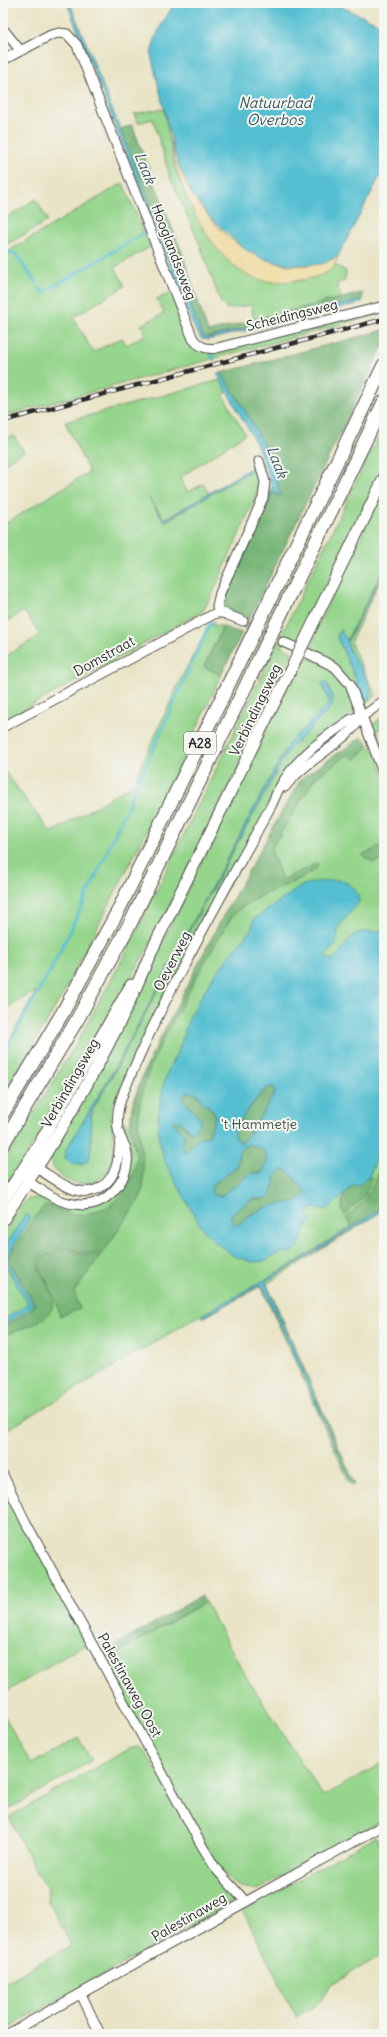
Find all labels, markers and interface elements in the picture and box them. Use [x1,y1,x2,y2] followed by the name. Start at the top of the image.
[238,93,314,129] water label: Natuurbad Overbos
[131,149,161,188] water label: Laak
[147,201,201,303] street label: Hooglandseweg
[244,295,340,335] street label: Scheidingsweg
[263,443,293,482] water label: Laak
[70,632,138,680] street label: Domstraat
[225,661,285,759] street label: Verbindingsweg
[184,732,216,754] road number: A28
[149,928,195,994] street label: Oeverweg
[37,1035,103,1131] street label: Verbindingsweg
[221,1115,297,1133] park label: 't Hammetje
[94,1630,166,1741] street label: Palestinaweg Oost
[148,1888,230,1946] street label: Palestinaweg

